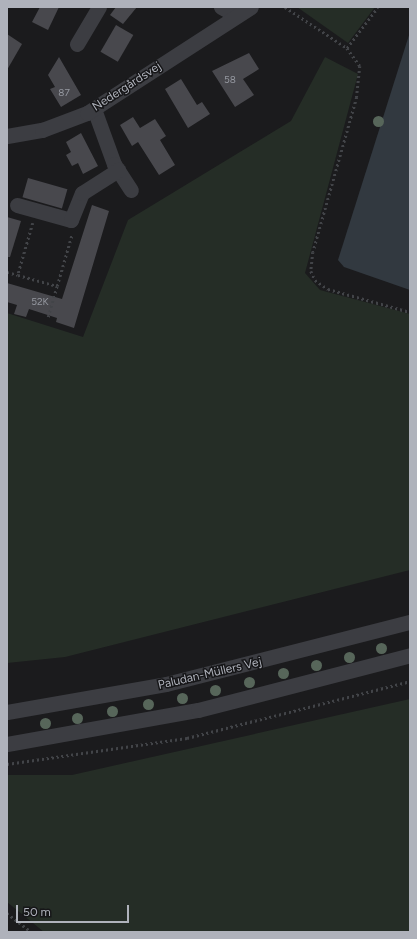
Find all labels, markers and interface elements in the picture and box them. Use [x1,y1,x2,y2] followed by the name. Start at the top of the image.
[90,59,164,115] street label: Nedergårdsvej
[224,74,236,86] house number: 58
[58,87,70,99] house number: 87
[31,296,49,308] house number: 52K
[157,655,263,693] street label: Paludan-Müllers Vej
[18,897,131,923] scale bar
[23,905,51,919] text: 50 m

